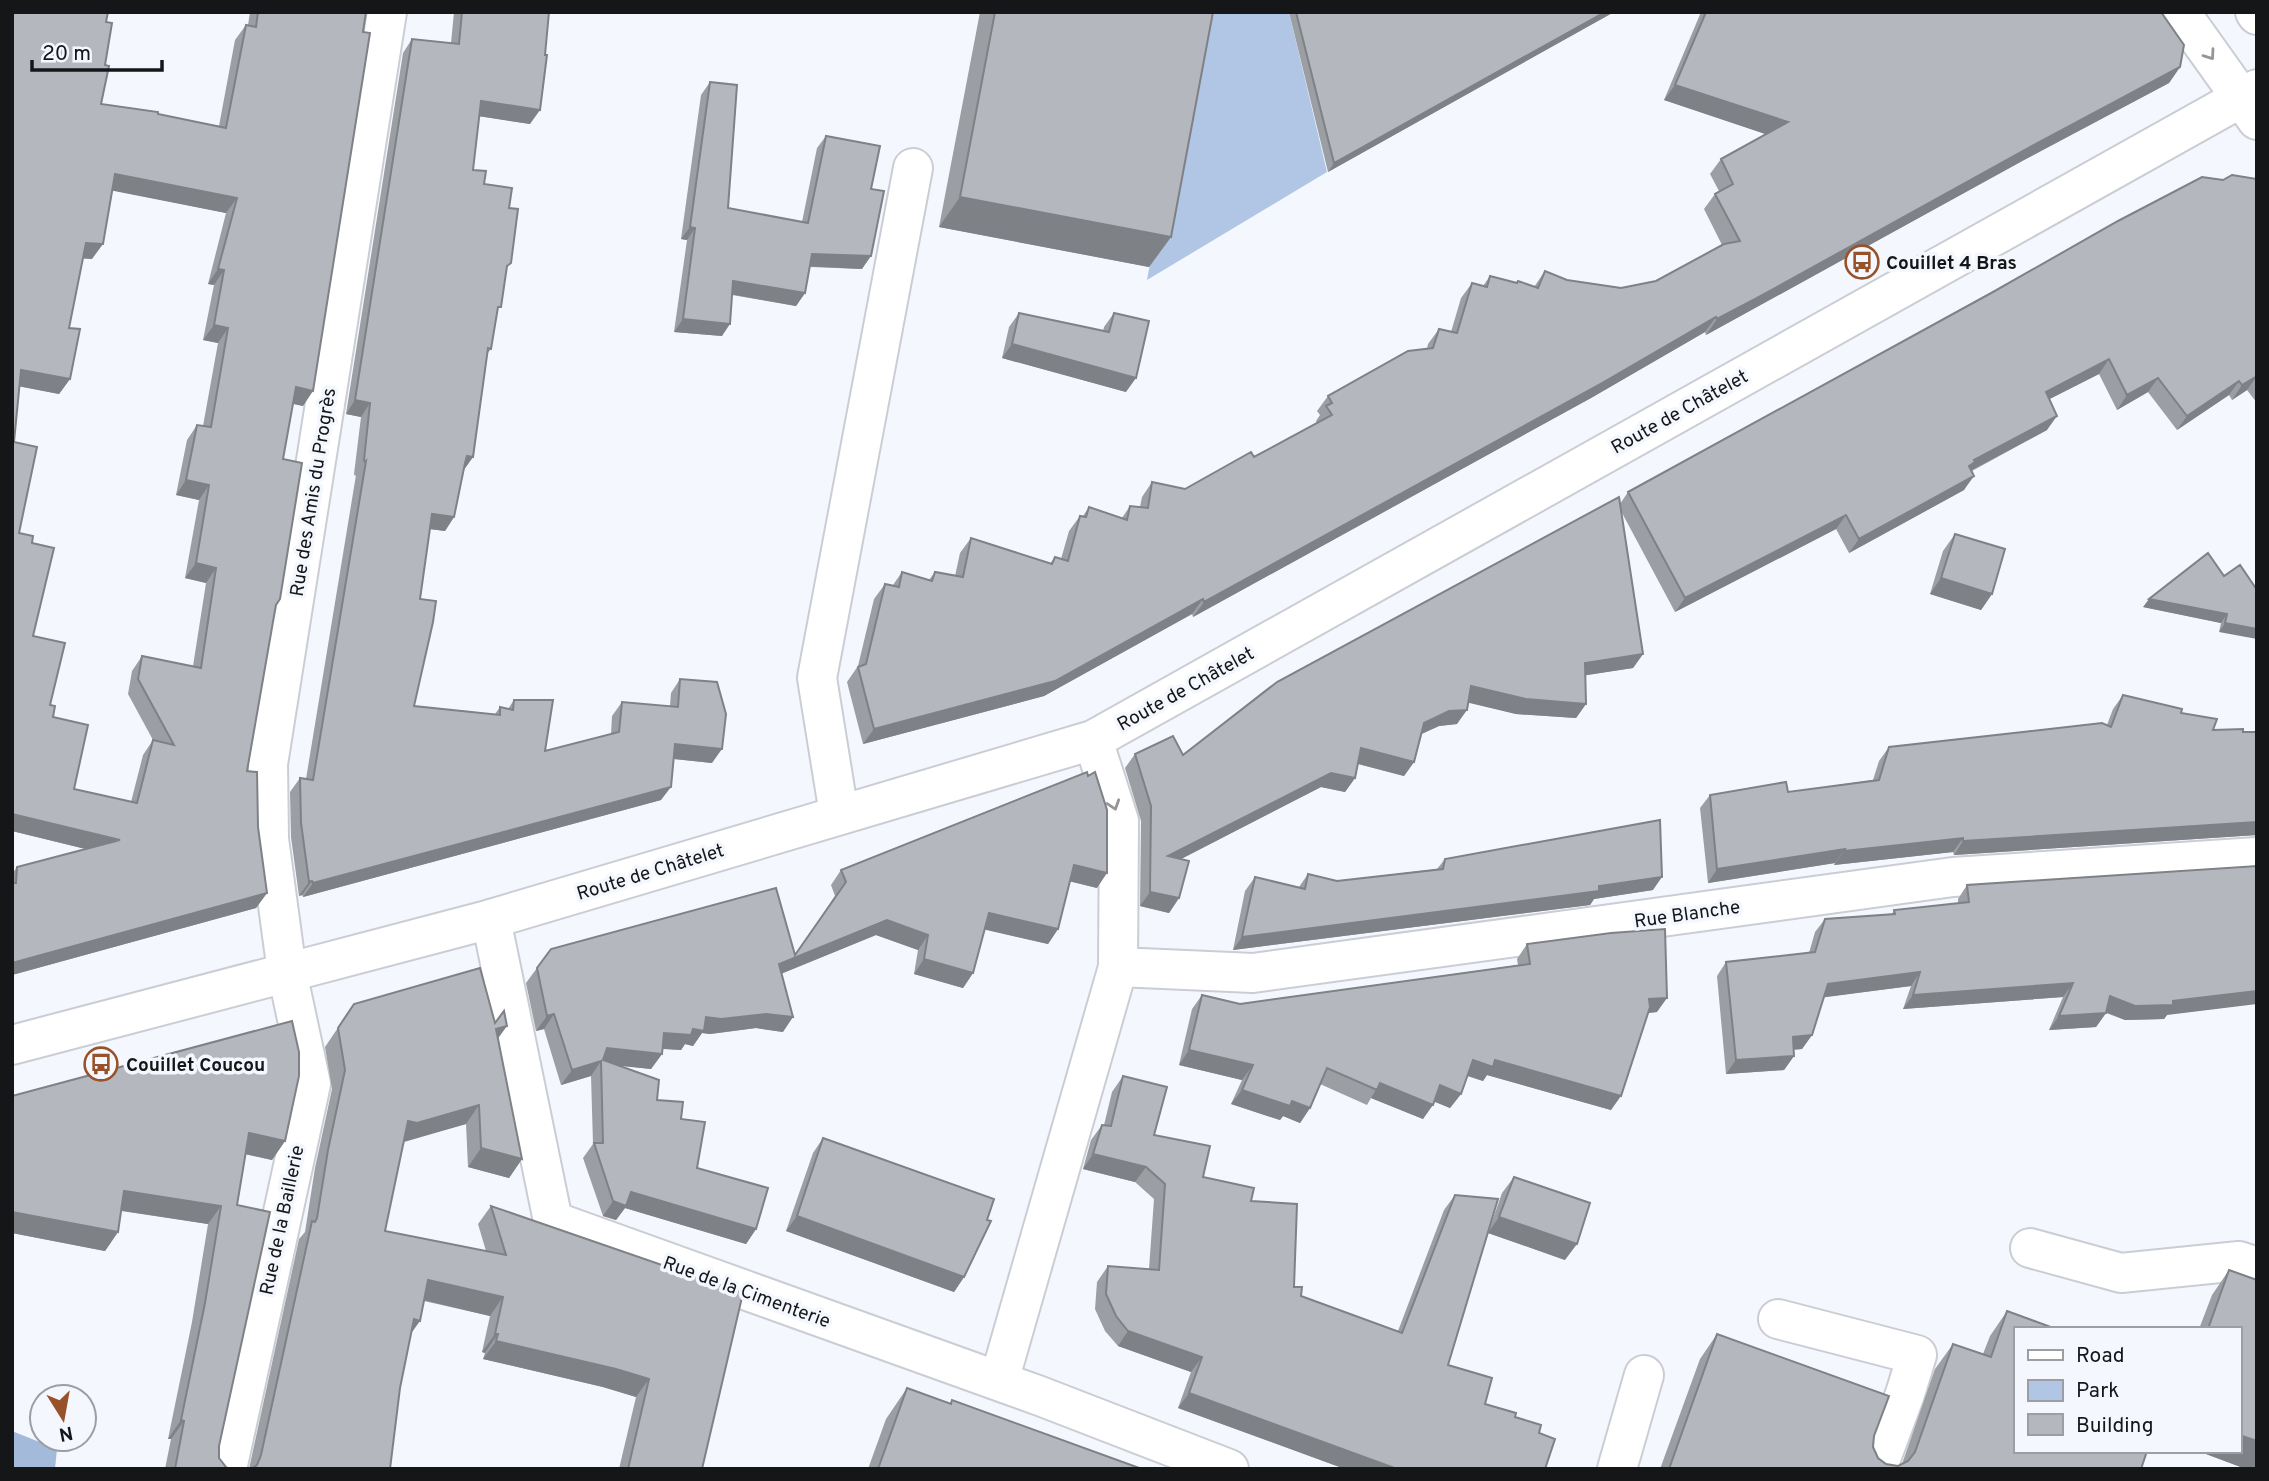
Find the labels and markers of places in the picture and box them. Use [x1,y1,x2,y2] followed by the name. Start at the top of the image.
[1843,243,1881,281] bus stop icon: Couillet 4 Bras
[1886,252,2017,276] place label: Couillet 4 Bras
[82,1045,120,1083] bus stop icon: Couillet Coucou
[126,1054,265,1078] place label: Couillet Coucou

